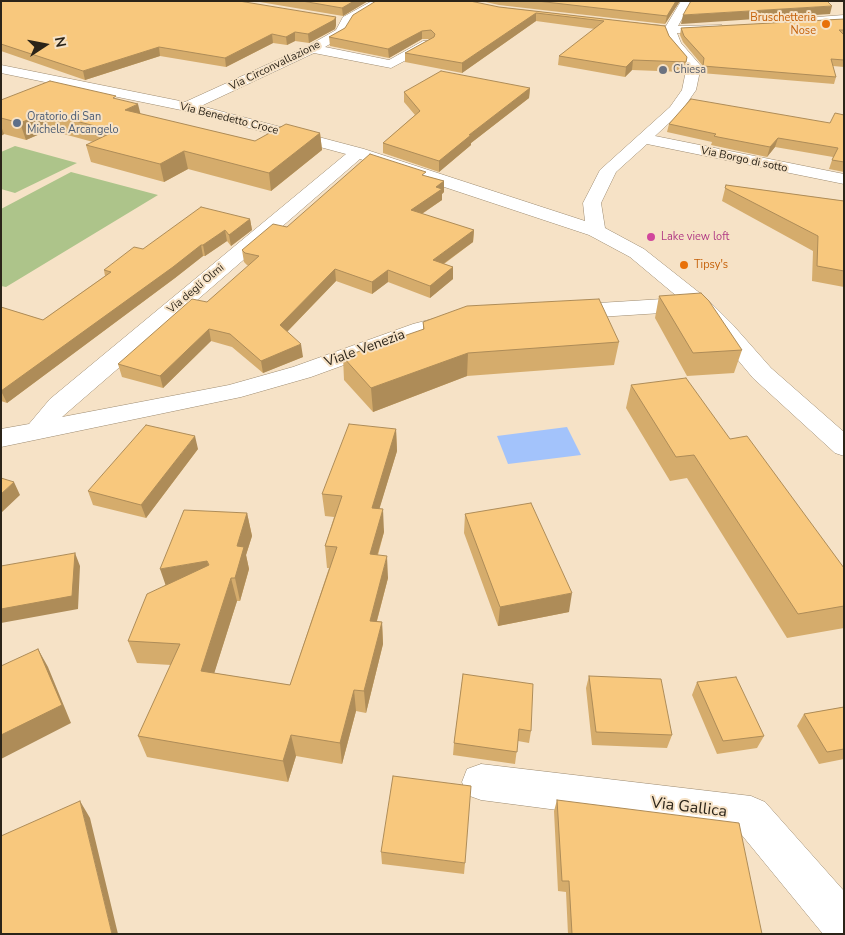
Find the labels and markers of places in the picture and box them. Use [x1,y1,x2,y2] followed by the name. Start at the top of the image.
[750,11,816,37] place label: Bruschetteria Nose
[820,18,832,30] marker: Bruschetteria Nose
[673,63,706,77] place label: Chiesa
[657,64,669,76] marker: Chiesa
[27,110,119,136] place label: Oratorio di San Michele Arcangelo
[11,117,23,129] marker: Oratorio di San Michele Arcangelo
[661,230,729,244] place label: Lake view loft
[645,231,657,243] marker: Lake view loft
[694,258,728,272] place label: Tipsy's
[678,259,690,271] marker: Tipsy's

